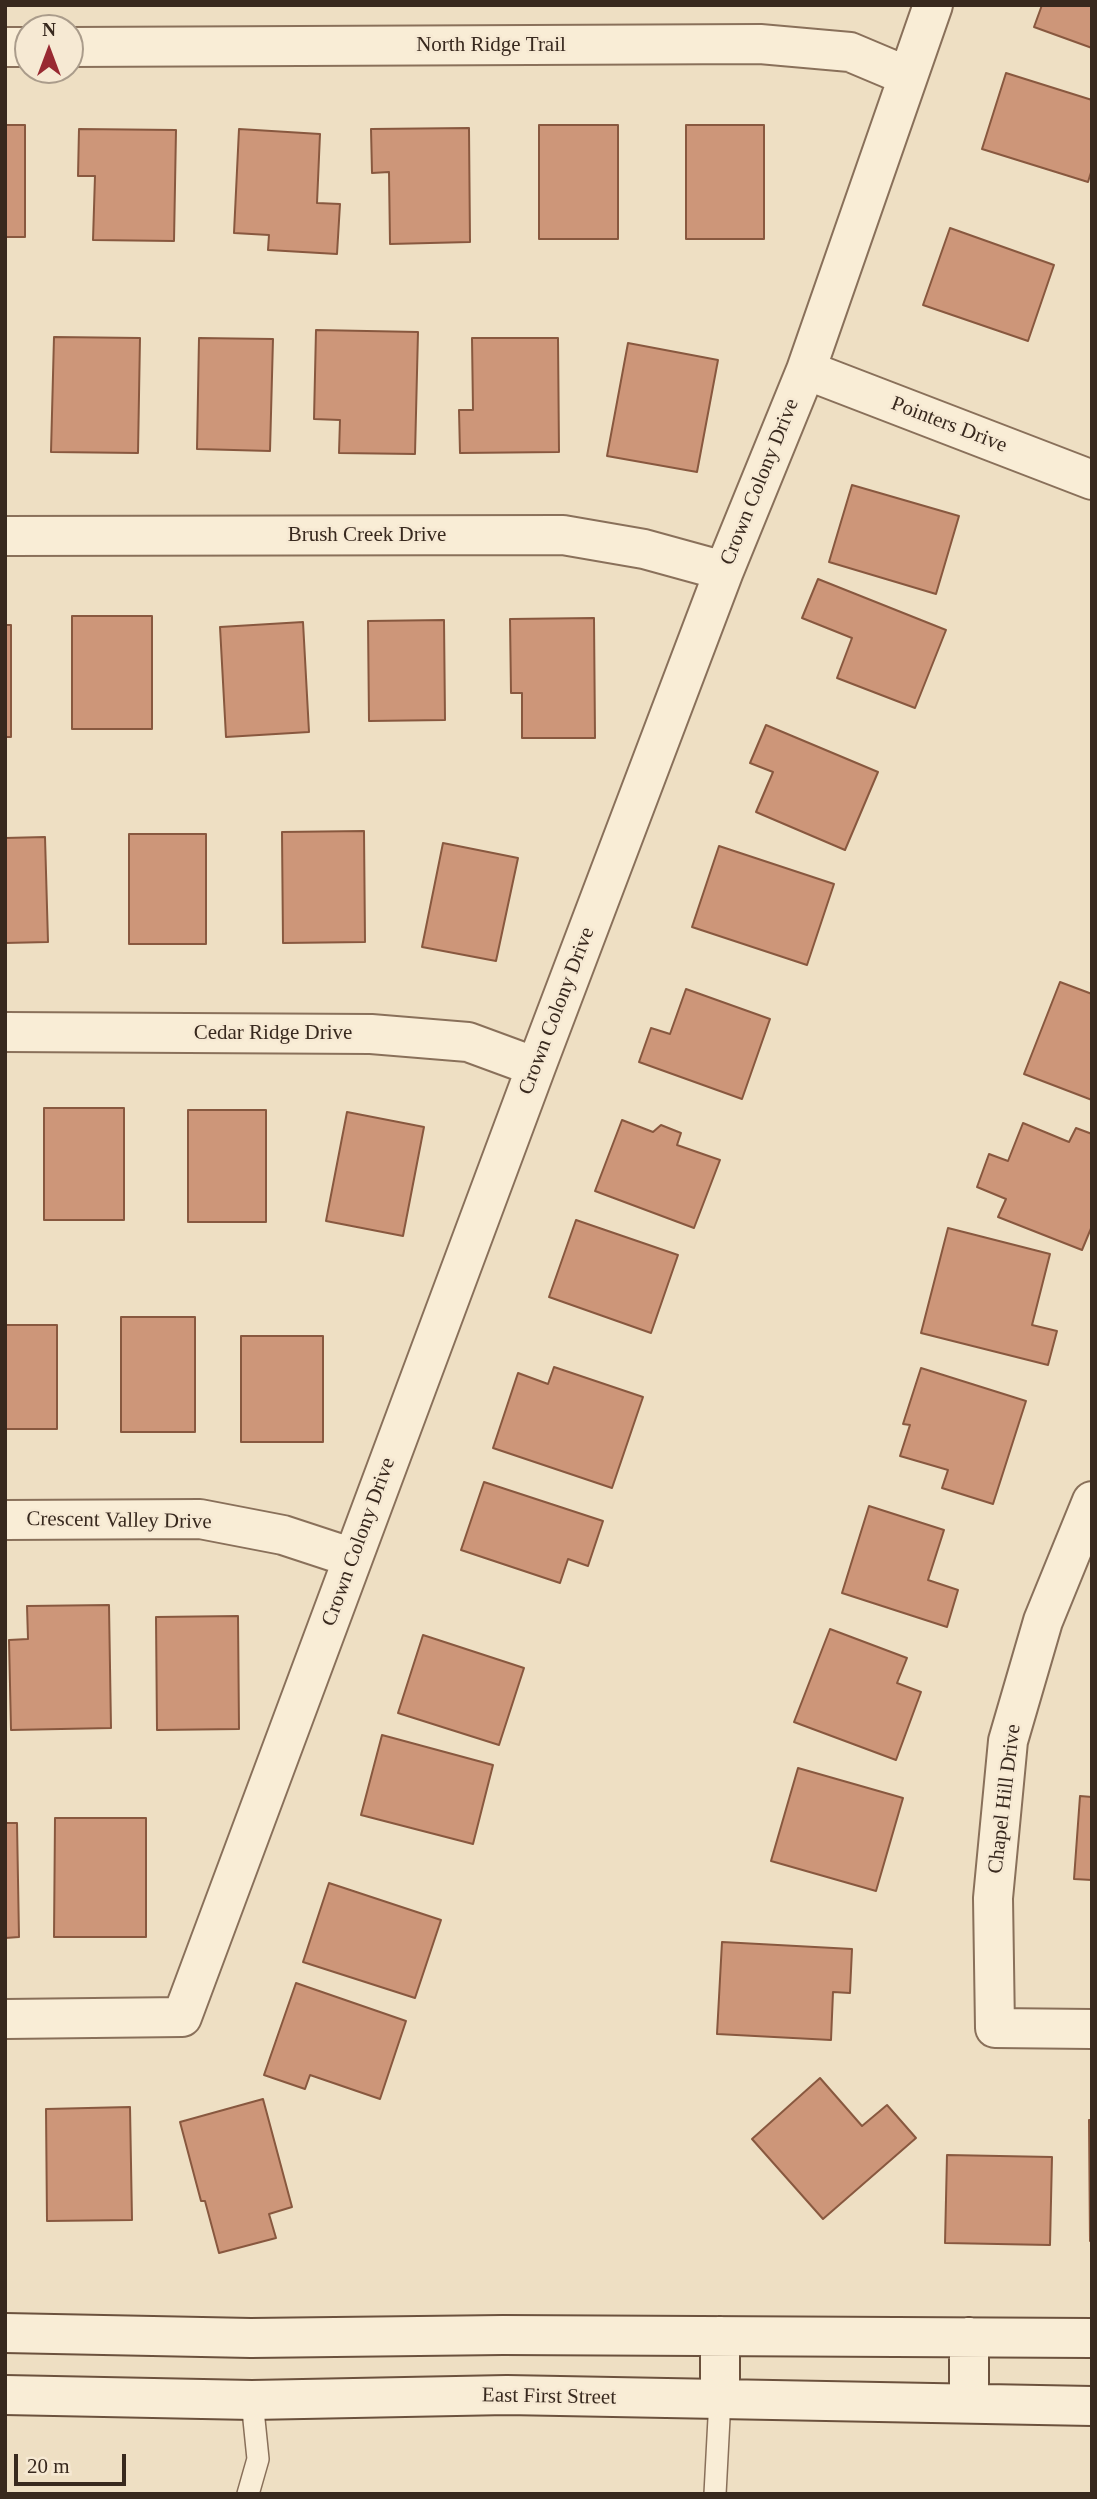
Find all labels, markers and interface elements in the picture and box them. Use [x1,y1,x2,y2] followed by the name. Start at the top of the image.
[14,14,84,84] north arrow
[42,19,56,40] text: N
[416,32,566,58] street label: North Ridge Trail
[888,391,1010,459] street label: Pointers Drive
[715,395,805,569] street label: Crown Colony Drive
[288,522,446,548] street label: Brush Creek Drive
[513,924,601,1098] street label: Crown Colony Drive
[194,1020,352,1046] street label: Cedar Ridge Drive
[317,1454,401,1630] street label: Crown Colony Drive
[26,1507,212,1535] street label: Crescent Valley Drive
[983,1723,1027,1875] street label: Chapel Hill Drive
[482,2383,616,2411] street label: East First Street
[18,2440,130,2484] scale bar
[27,2454,70,2478] text: 20 m

